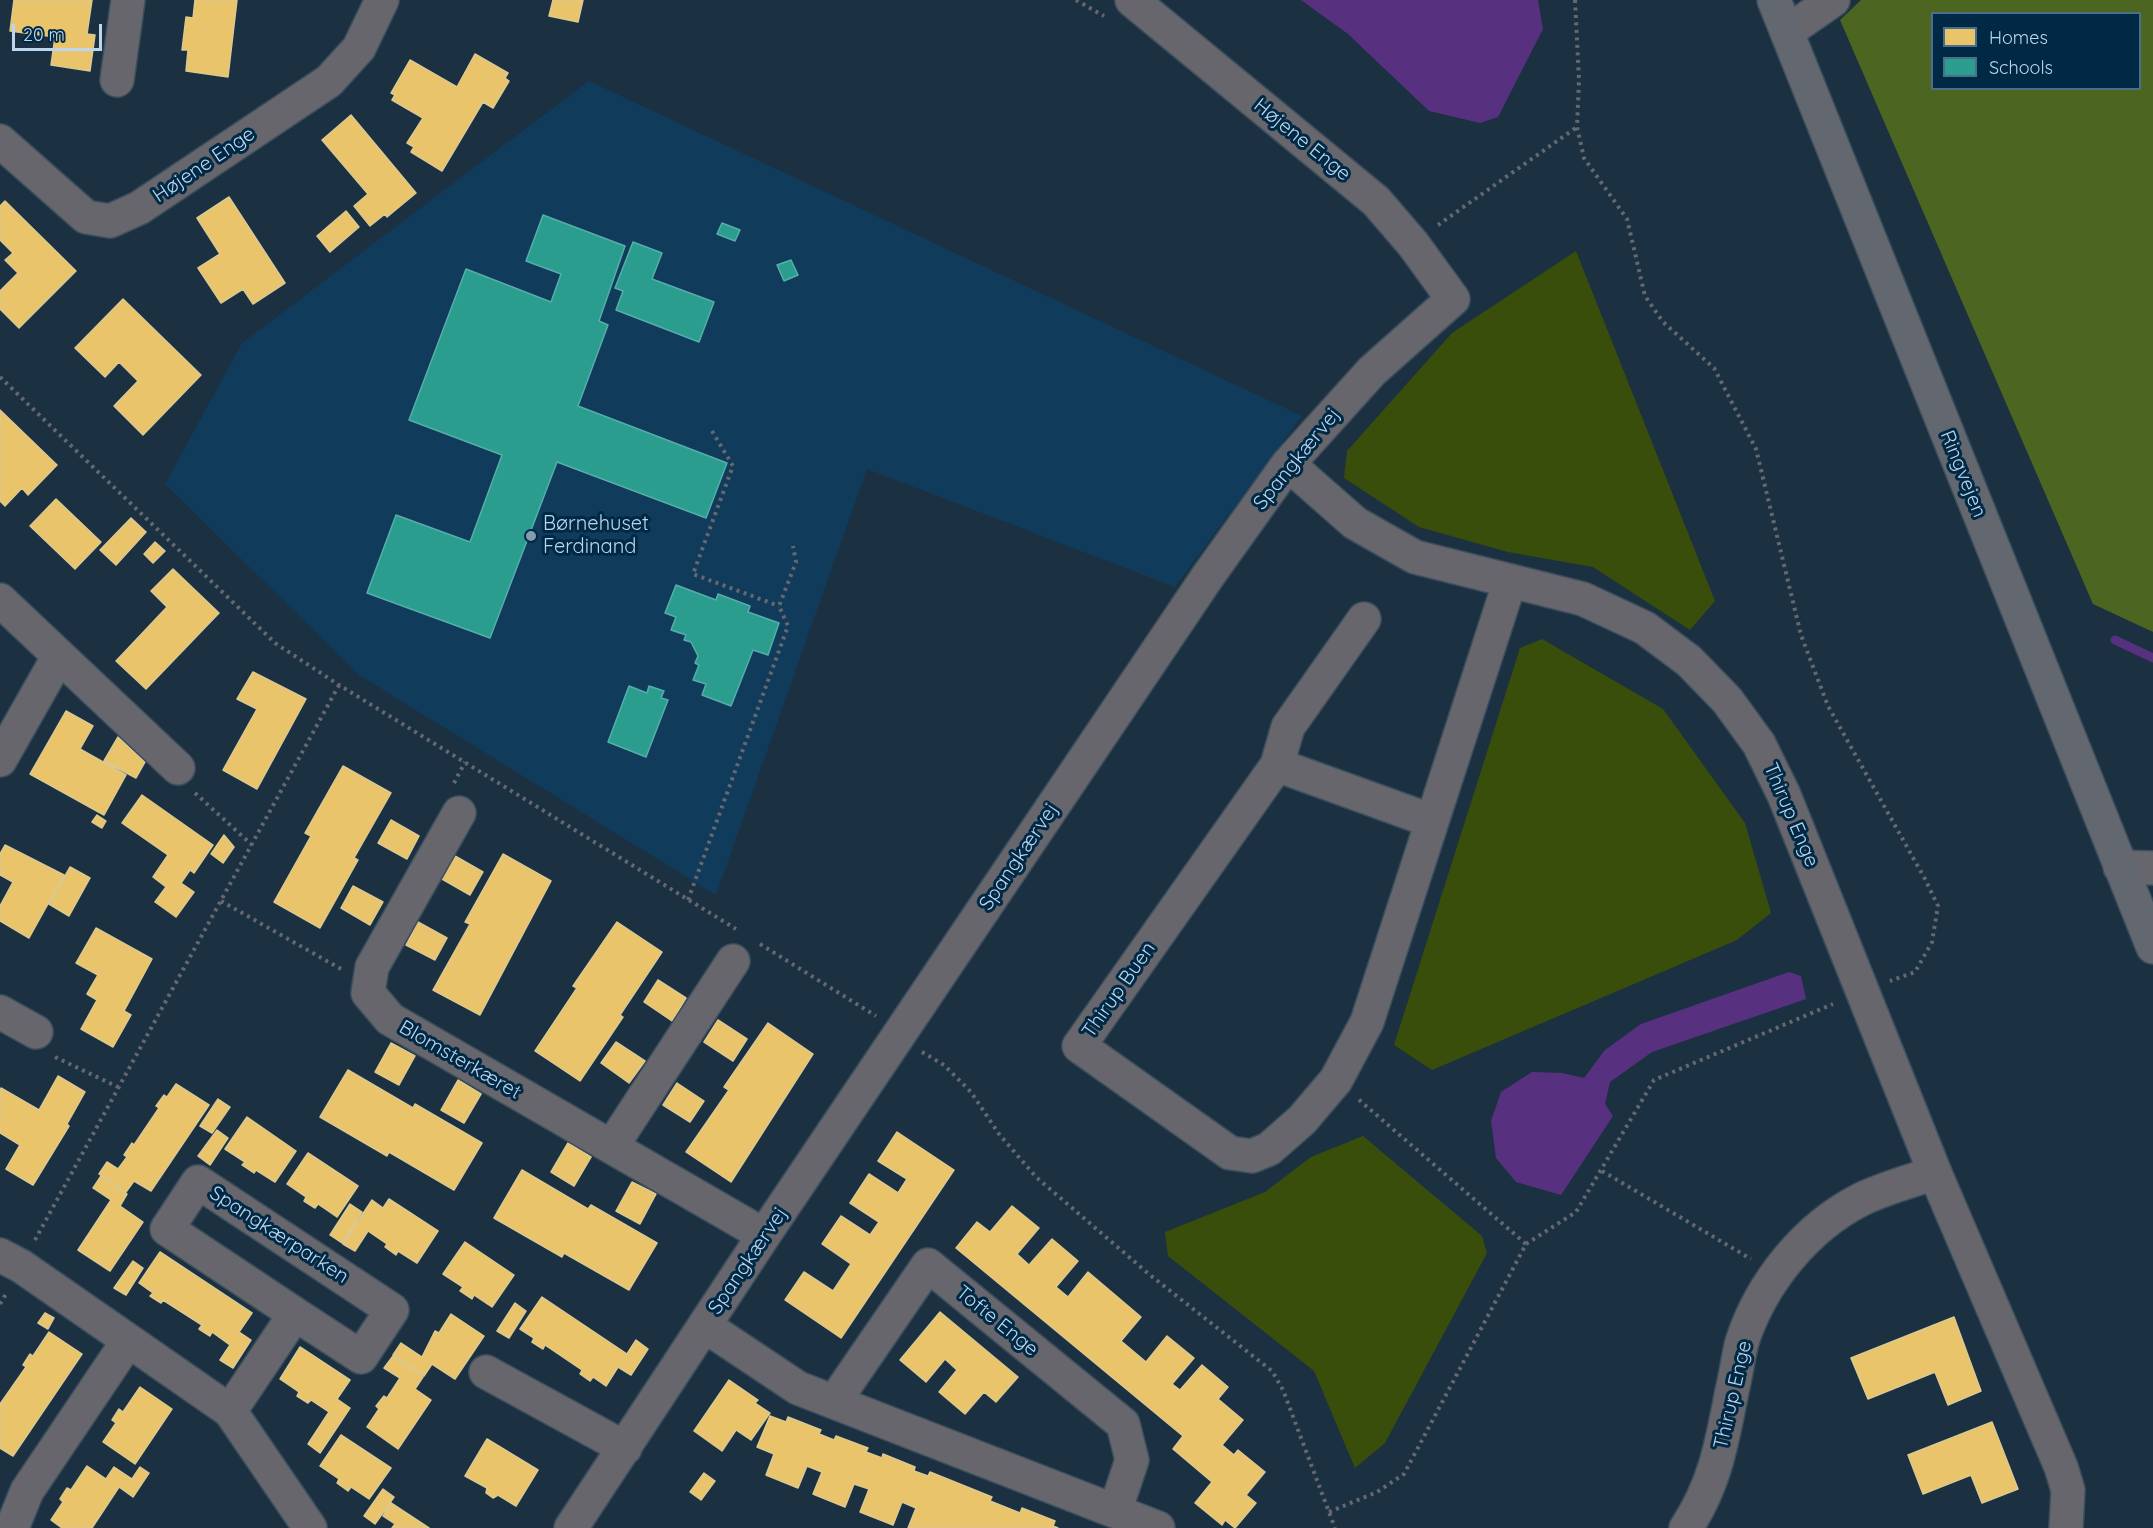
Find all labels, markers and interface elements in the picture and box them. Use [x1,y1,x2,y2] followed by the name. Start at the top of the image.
[15,12,105,50] scale bar
[1931,12,2141,90] legend
[23,23,65,46] text: 20 m
[1989,26,2048,49] text: Homes
[1989,56,2053,79] text: Schools
[1249,94,1355,186] street label: Højene Enge
[148,122,260,208] street label: Højene Enge
[1249,403,1345,515] street label: Spangkærvej
[1935,427,1991,521] street label: Ringvejen
[543,512,649,559] place label: Børnehuset Ferdinand
[524,529,538,543] marker: Børnehuset Ferdinand
[1758,759,1824,871] street label: Thirup Enge
[974,799,1064,915] street label: Spangkærvej
[1077,937,1161,1043] street label: Thirup Buen
[395,1015,525,1105] street label: Blomsterkæret
[205,1181,353,1289] street label: Spangkærparken
[703,1203,793,1319] street label: Spangkærvej
[951,1281,1043,1361] street label: Tofte Enge
[1709,1338,1757,1452] street label: Thirup Enge

